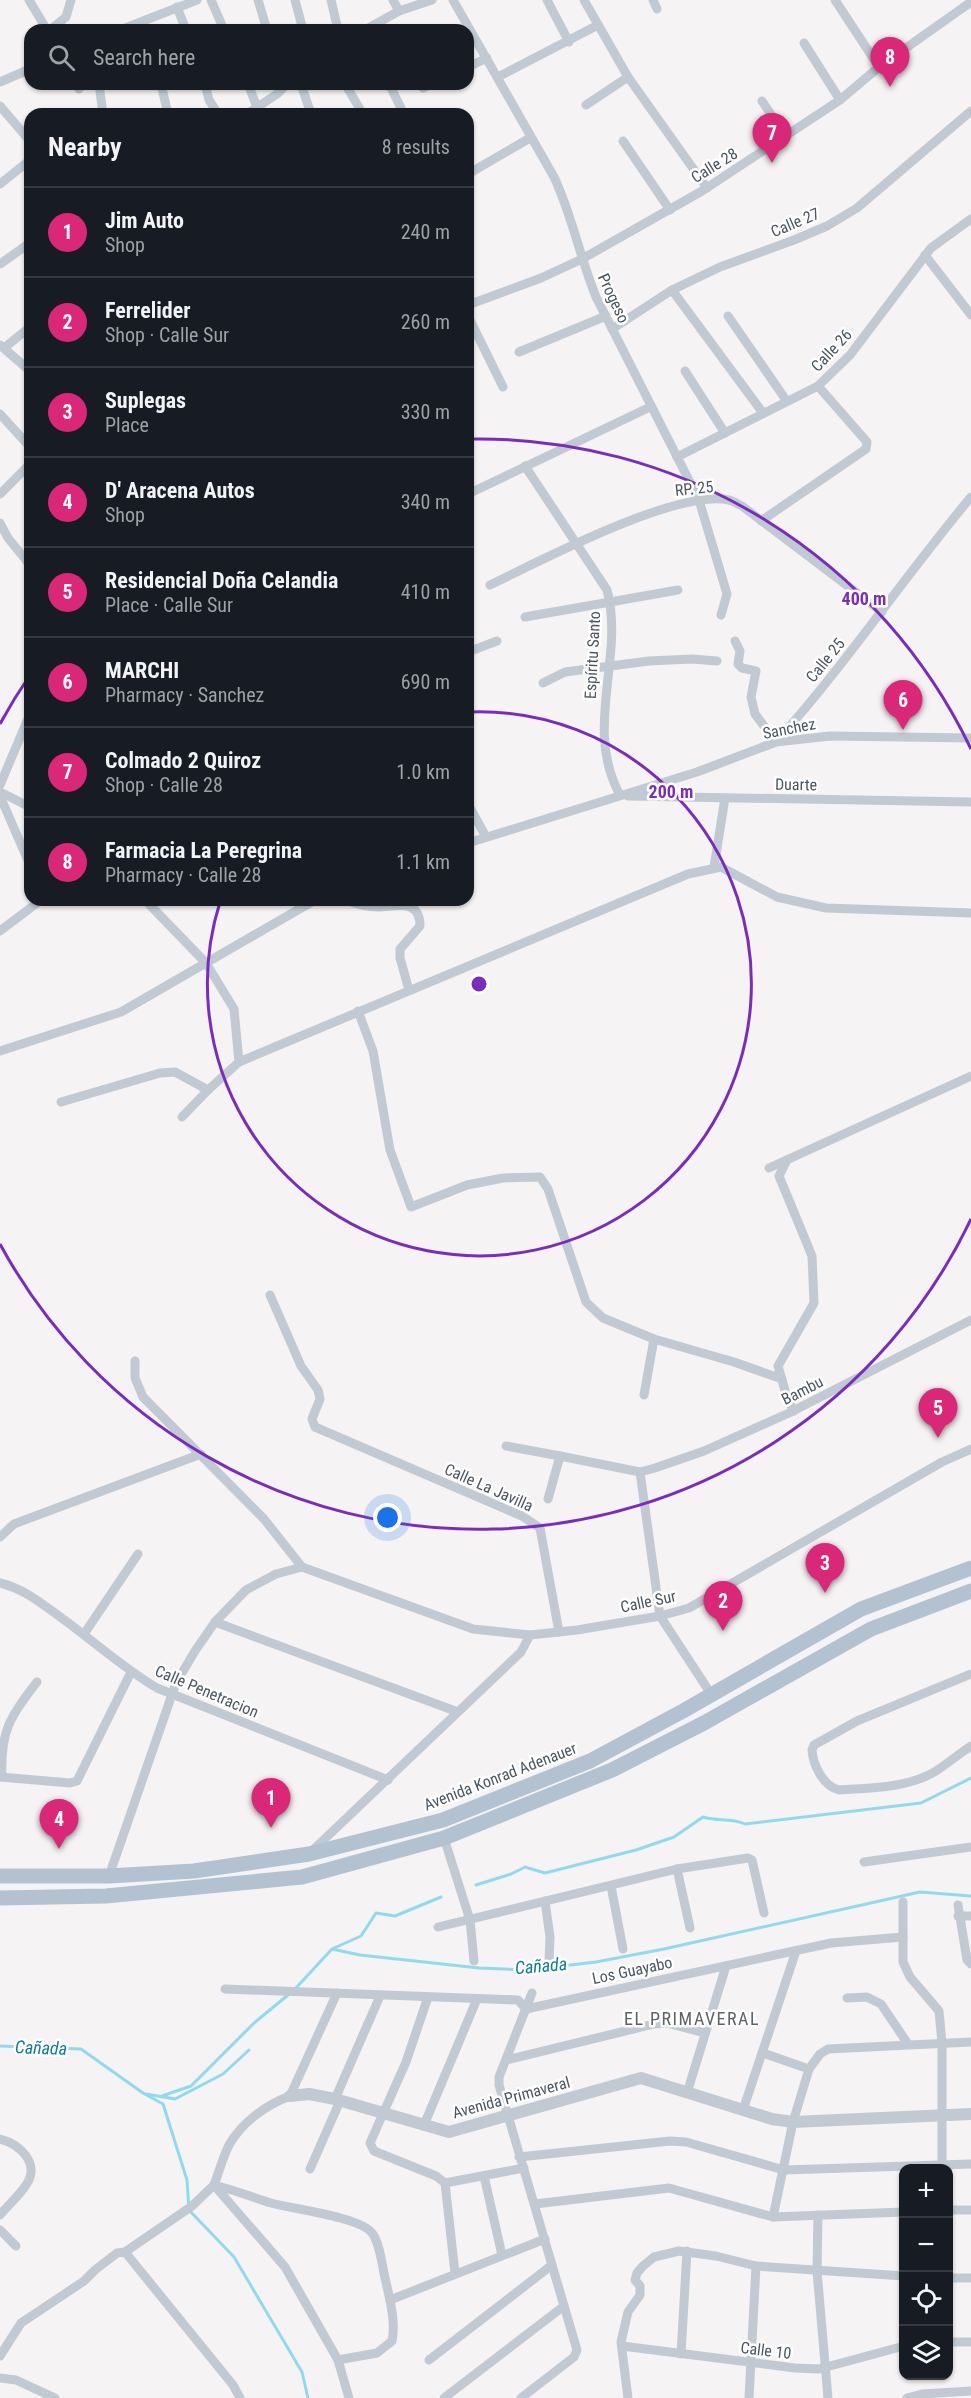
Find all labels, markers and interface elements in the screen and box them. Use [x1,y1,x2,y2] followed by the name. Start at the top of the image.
[24,24,474,90] search box
[870,38,910,87] pin: 8
[45,41,78,74] icon: search
[93,45,195,70] text: Search here
[752,114,792,163] pin: 7
[48,132,122,162] text: Nearby
[382,135,450,159] text: 8 results
[688,144,741,187] street label: Calle 28
[768,204,822,241] street label: Calle 27
[105,208,184,233] text: Jim Auto
[62,220,73,244] text: 1
[401,220,450,244] text: 240 m
[105,233,145,257] text: Shop
[594,270,633,326] street label: Progeso
[105,298,190,323] text: Ferrelider
[62,310,73,334] text: 2
[401,310,450,334] text: 260 m
[105,323,229,347] text: Shop · Calle Sur
[807,325,856,375] street label: Calle 26
[105,388,186,413] text: Suplegas
[62,400,73,424] text: 3
[401,400,450,424] text: 330 m
[105,413,149,437] text: Place
[674,477,714,500] street label: RP. 25
[105,478,255,503] text: D' Aracena Autos
[62,490,73,514] text: 4
[401,490,450,514] text: 340 m
[105,503,145,527] text: Shop
[105,568,338,593] text: Residencial Doña Celandia
[62,580,73,604] text: 5
[401,580,450,604] text: 410 m
[842,588,886,609] text: 400 m
[105,593,233,617] text: Place · Calle Sur
[581,611,604,699] street label: Espíritu Santo
[802,634,849,686] street label: Calle 25
[105,658,179,683] text: MARCHI
[62,670,73,694] text: 6
[401,670,450,694] text: 690 m
[884,680,922,730] pin: 6
[105,683,264,707] text: Pharmacy · Sanchez
[761,714,817,743] street label: Sanchez
[105,748,261,773] text: Colmado 2 Quiroz
[62,760,73,784] text: 7
[396,760,450,784] text: 1.0 km
[105,773,223,797] text: Shop · Calle 28
[775,775,817,794] street label: Duarte
[649,781,693,802] text: 200 m
[105,838,302,863] text: Farmacia La Peregrina
[62,850,73,874] text: 8
[396,850,450,874] text: 1.1 km
[105,863,261,887] text: Pharmacy · Calle 28
[469,974,489,994] centre of rings
[778,1372,826,1409] street label: Bambu
[918,1388,958,1438] pin: 5
[442,1459,536,1515] street label: Calle La Javilla
[373,1503,402,1532] your location
[806,1544,844,1593] pin: 3
[704,1582,742,1631] pin: 2
[619,1586,678,1617] street label: Calle Sur
[152,1661,261,1722] street label: Calle Penetracion
[421,1739,579,1814] street label: Avenida Konrad Adenauer
[252,1778,290,1828] pin: 1
[40,1800,78,1849] pin: 4
[514,1953,568,1978] water label: Cañada
[590,1953,674,1988] street label: Los Guayabo
[624,2008,760,2029] district label: EL PRIMAVERAL
[15,2036,67,2059] water label: Cañada
[450,2073,572,2122] street label: Avenida Primaveral
[899,2164,953,2380] map controls
[899,2164,953,2218] button: +
[899,2218,953,2272] button: −
[899,2272,953,2326] button: locate
[899,2326,953,2380] button: layers
[739,2338,792,2363] street label: Calle 10

